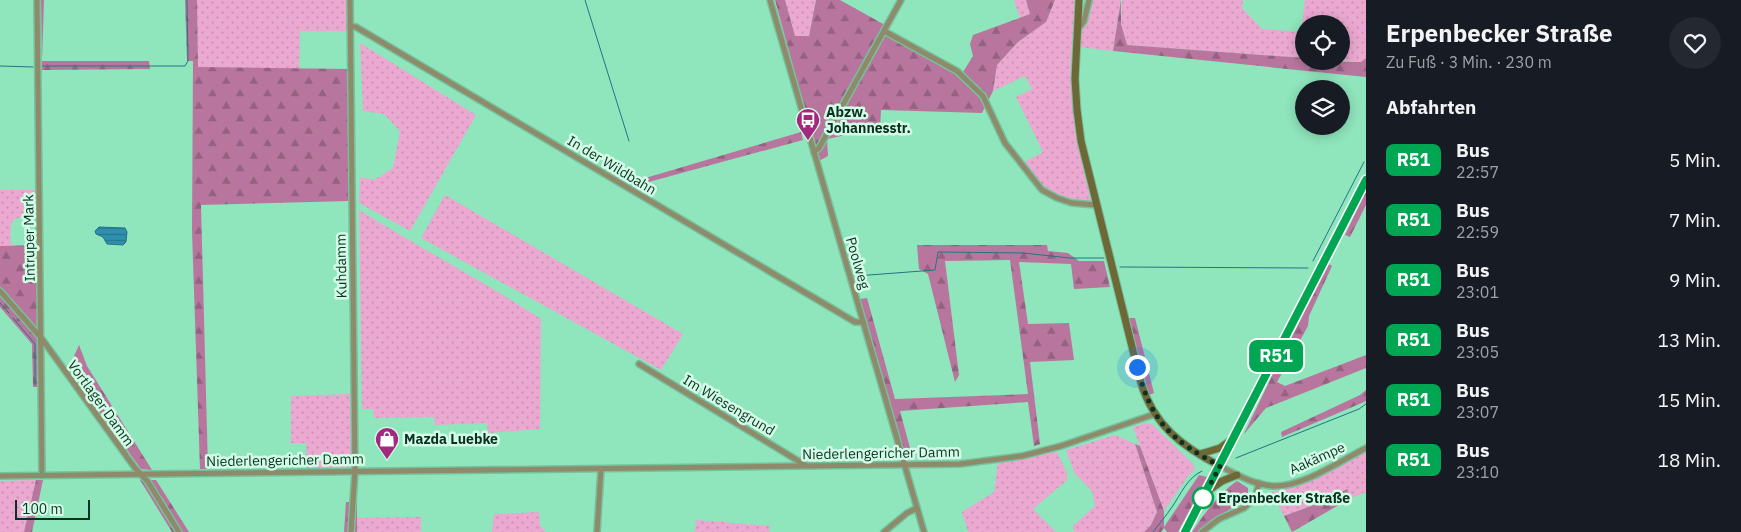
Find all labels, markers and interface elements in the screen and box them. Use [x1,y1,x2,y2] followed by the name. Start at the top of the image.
[1295,15,1350,135] map controls
[1295,15,1350,70] button: locate
[1386,17,1612,49] text: Erpenbecker Straße
[1669,17,1721,69] button: heart
[1386,52,1552,72] text: Zu Fuß · 3 Min. · 230 m
[1295,80,1350,135] button: layers
[1386,95,1476,119] text: Abfahrten
[826,103,911,137] place label: Abzw. Johannesstr.
[795,107,821,141] bus stop icon: Abzw. Johannesstr.
[564,131,660,199] street label: In der Wildbahn
[1456,138,1490,162] text: Bus
[1397,148,1430,171] text: R51
[1669,148,1721,172] text: 5 Min.
[1456,162,1499,182] text: 22:57
[19,194,39,282] street label: Intruper Mark
[1456,198,1490,222] text: Bus
[1397,208,1430,231] text: R51
[1669,208,1721,232] text: 7 Min.
[1456,222,1499,242] text: 22:59
[331,234,351,298] street label: Kuhdamm
[842,235,874,292] street label: Poolweg
[1456,258,1490,282] text: Bus
[1397,268,1430,291] text: R51
[1669,268,1721,292] text: 9 Min.
[1456,282,1499,302] text: 23:01
[1456,318,1490,342] text: Bus
[1397,328,1430,351] text: R51
[1658,328,1721,352] text: 13 Min.
[1247,340,1305,372] line badge: R51
[1456,342,1499,362] text: 23:05
[1259,344,1293,367] text: R51
[1125,355,1150,380] your location
[64,356,138,450] street label: Vortlager Damm
[680,371,778,439] street label: Im Wiesengrund
[1456,378,1490,402] text: Bus
[1397,388,1430,411] text: R51
[1658,388,1721,412] text: 15 Min.
[1456,402,1499,422] text: 23:07
[374,426,400,460] shop icon: Mazda Luebke
[404,430,498,448] place label: Mazda Luebke
[1286,438,1348,478] street label: Aakämpe
[1456,438,1490,462] text: Bus
[802,443,960,463] street label: Niederlengericher Damm
[1397,448,1430,471] text: R51
[1658,448,1721,472] text: 18 Min.
[206,450,364,470] street label: Niederlengericher Damm
[1456,462,1499,482] text: 23:10
[1192,487,1214,509] marker: Erpenbecker Straße
[1218,489,1350,507] place label: Erpenbecker Straße
[15,497,90,520] scale bar
[22,500,63,518] text: 100 m

